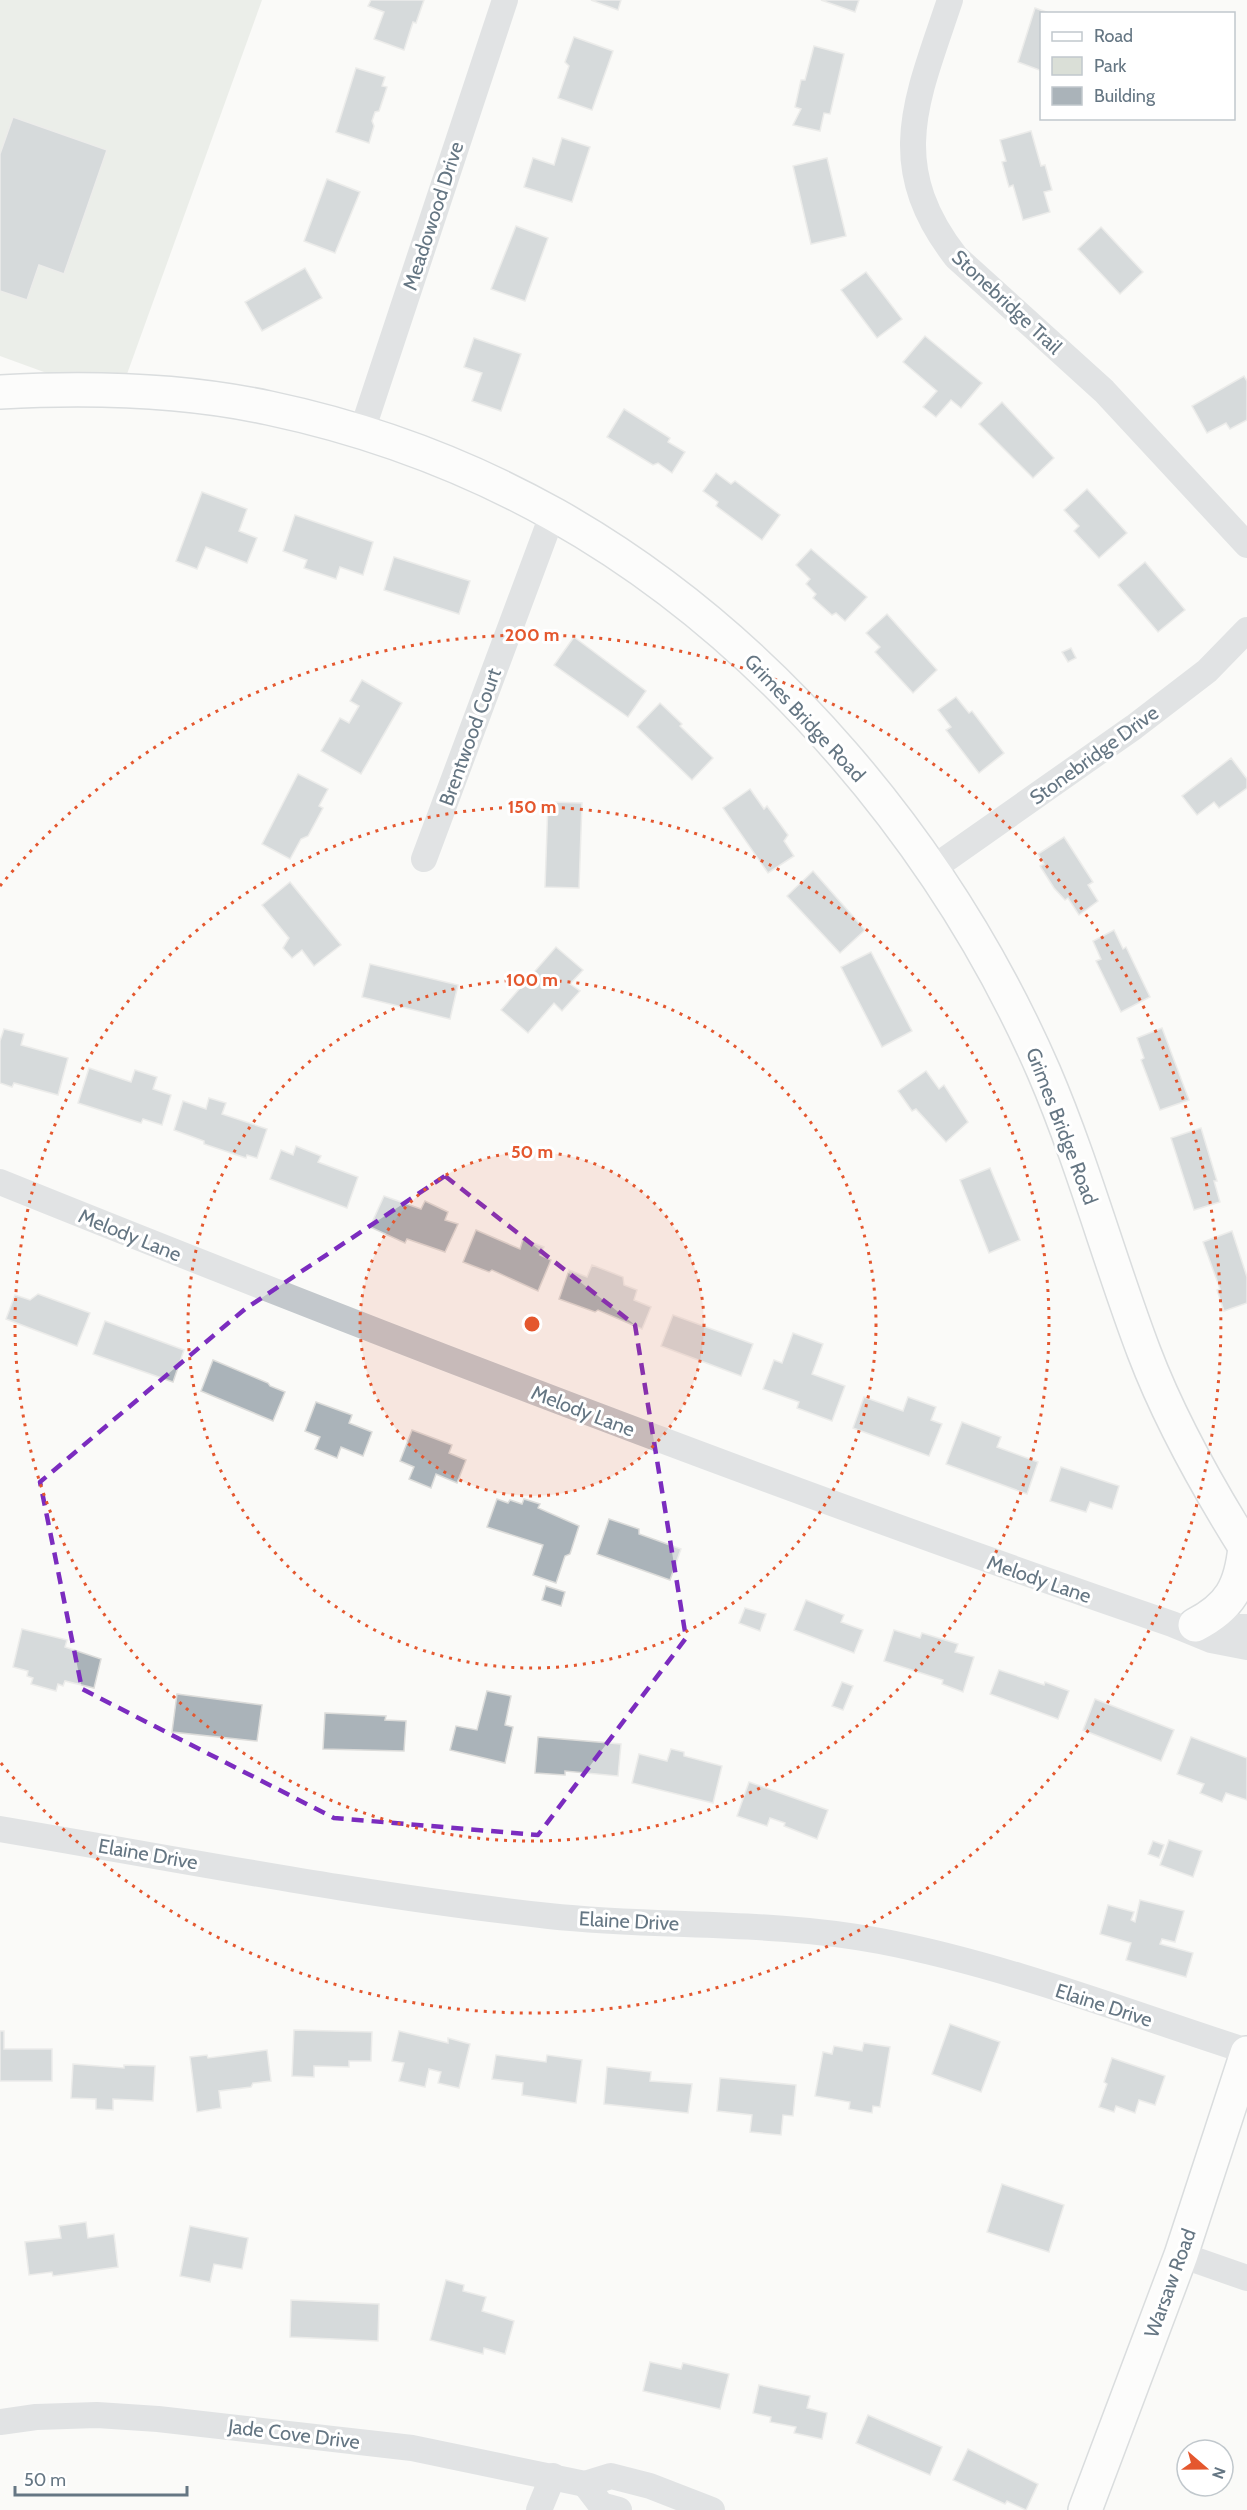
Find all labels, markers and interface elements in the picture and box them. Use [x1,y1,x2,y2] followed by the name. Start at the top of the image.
[1040,12,1235,120] legend
[1094,25,1133,47] text: Road
[1094,55,1127,77] text: Park
[1094,85,1156,107] text: Building
[398,139,468,293] street label: Meadowood Drive
[947,245,1067,359] street label: Stonebridge Trail
[505,624,559,646] text: 200 m
[740,649,870,787] street label: Grimes Bridge Road
[434,665,506,809] street label: Brentwood Court
[1025,700,1163,810] street label: Stonebridge Drive
[508,796,556,818] text: 150 m
[506,969,558,991] text: 100 m
[1021,1044,1103,1208] street label: Grimes Bridge Road
[511,1141,553,1163] text: 50 m
[75,1204,185,1266] street label: Melody Lane
[522,1314,542,1334] centre of rings
[528,1380,638,1442] street label: Melody Lane
[984,1550,1094,1608] street label: Melody Lane
[96,1833,200,1875] street label: Elaine Drive
[578,1906,680,1936] street label: Elaine Drive
[1053,1978,1155,2032] street label: Elaine Drive
[1139,2225,1201,2341] street label: Warsaw Road
[226,2414,361,2454] street label: Jade Cove Drive
[1175,2438,1235,2498] north arrow
[15,2459,188,2497] scale bar
[1208,2464,1229,2482] text: N
[24,2469,66,2491] text: 50 m

